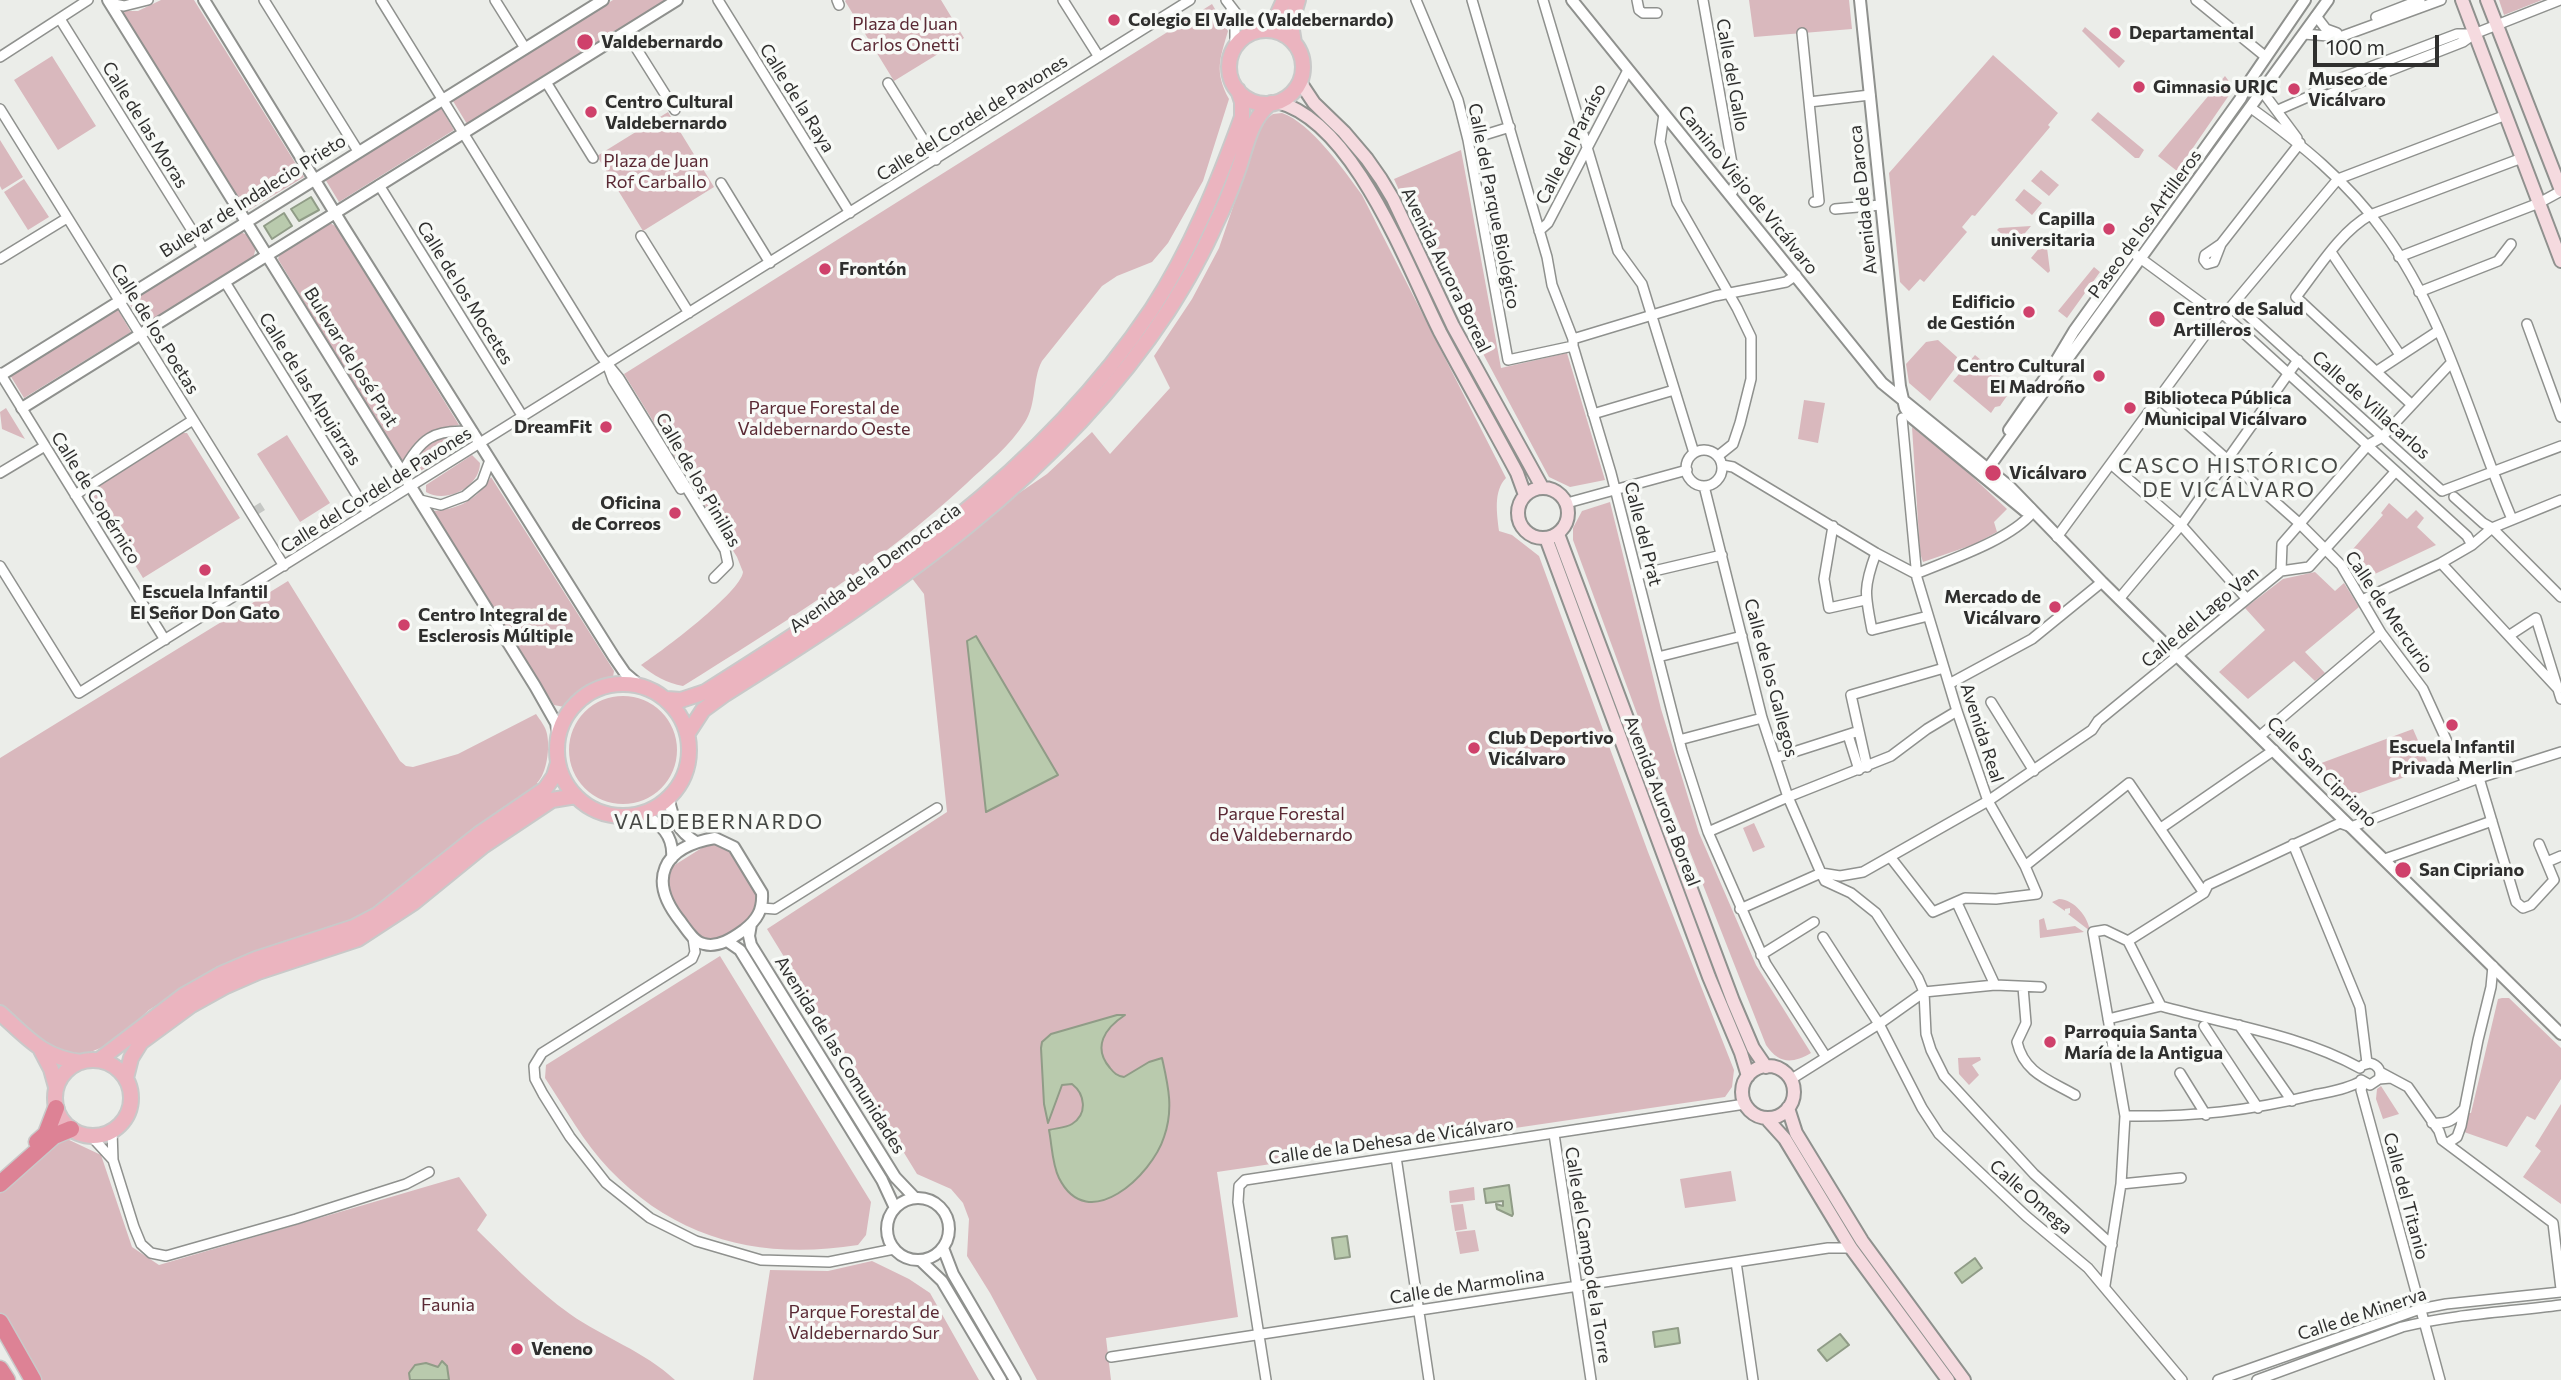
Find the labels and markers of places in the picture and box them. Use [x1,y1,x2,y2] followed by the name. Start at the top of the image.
[1128,9,1394,31] place label: Colegio El Valle (Valdebernardo)
[1106,12,1122,28] marker: Colegio El Valle (Valdebernardo)
[2129,22,2254,44] place label: Departamental
[2107,25,2123,41] marker: Departamental
[601,31,723,53] place label: Valdebernardo
[575,32,595,52] marker: Valdebernardo
[2308,68,2388,110] place label: Museo de Vicálvaro
[2153,76,2278,98] place label: Gimnasio URJC
[2131,79,2147,95] marker: Gimnasio URJC
[2286,81,2302,97] marker: Museo de Vicálvaro
[605,91,733,134] place label: Centro Cultural Valdebernardo
[583,104,599,120] marker: Centro Cultural Valdebernardo
[1991,208,2095,250] place label: Capilla universitaria
[2101,221,2117,237] marker: Capilla universitaria
[839,258,906,280] place label: Frontón
[817,261,833,277] marker: Frontón
[1927,291,2015,334] place label: Edificio de Gestión
[2173,298,2304,340] place label: Centro de Salud Artilleros
[2021,304,2037,320] marker: Edificio de Gestión
[2147,309,2167,329] marker: Centro de Salud Artilleros
[1957,355,2085,398] place label: Centro Cultural El Madroño
[2091,368,2107,384] marker: Centro Cultural El Madroño
[2144,387,2307,430] place label: Biblioteca Pública Municipal Vicálvaro
[2122,400,2138,416] marker: Biblioteca Pública Municipal Vicálvaro
[514,416,592,438] place label: DreamFit
[598,419,614,435] marker: DreamFit
[2009,462,2087,484] place label: Vicálvaro
[1983,463,2003,483] marker: Vicálvaro
[571,492,661,534] place label: Oficina de Correos
[667,505,683,521] marker: Oficina de Correos
[197,562,213,578] marker: Escuela Infantil El Señor Don Gato
[130,581,280,624] place label: Escuela Infantil El Señor Don Gato
[1944,586,2041,628] place label: Mercado de Vicálvaro
[2047,599,2063,615] marker: Mercado de Vicálvaro
[418,604,573,646] place label: Centro Integral de Esclerosis Múltiple
[396,617,412,633] marker: Centro Integral de Esclerosis Múltiple
[2444,717,2460,733] marker: Escuela Infantil Privada Merlin
[1488,727,1614,770] place label: Club Deportivo Vicálvaro
[2389,736,2515,778] place label: Escuela Infantil Privada Merlin
[1466,740,1482,756] marker: Club Deportivo Vicálvaro
[2419,859,2524,881] place label: San Cipriano
[2393,860,2413,880] marker: San Cipriano
[2064,1021,2223,1064] place label: Parroquia Santa María de la Antigua
[2042,1034,2058,1050] marker: Parroquia Santa María de la Antigua
[531,1338,593,1360] place label: Veneno
[509,1341,525,1357] marker: Veneno

